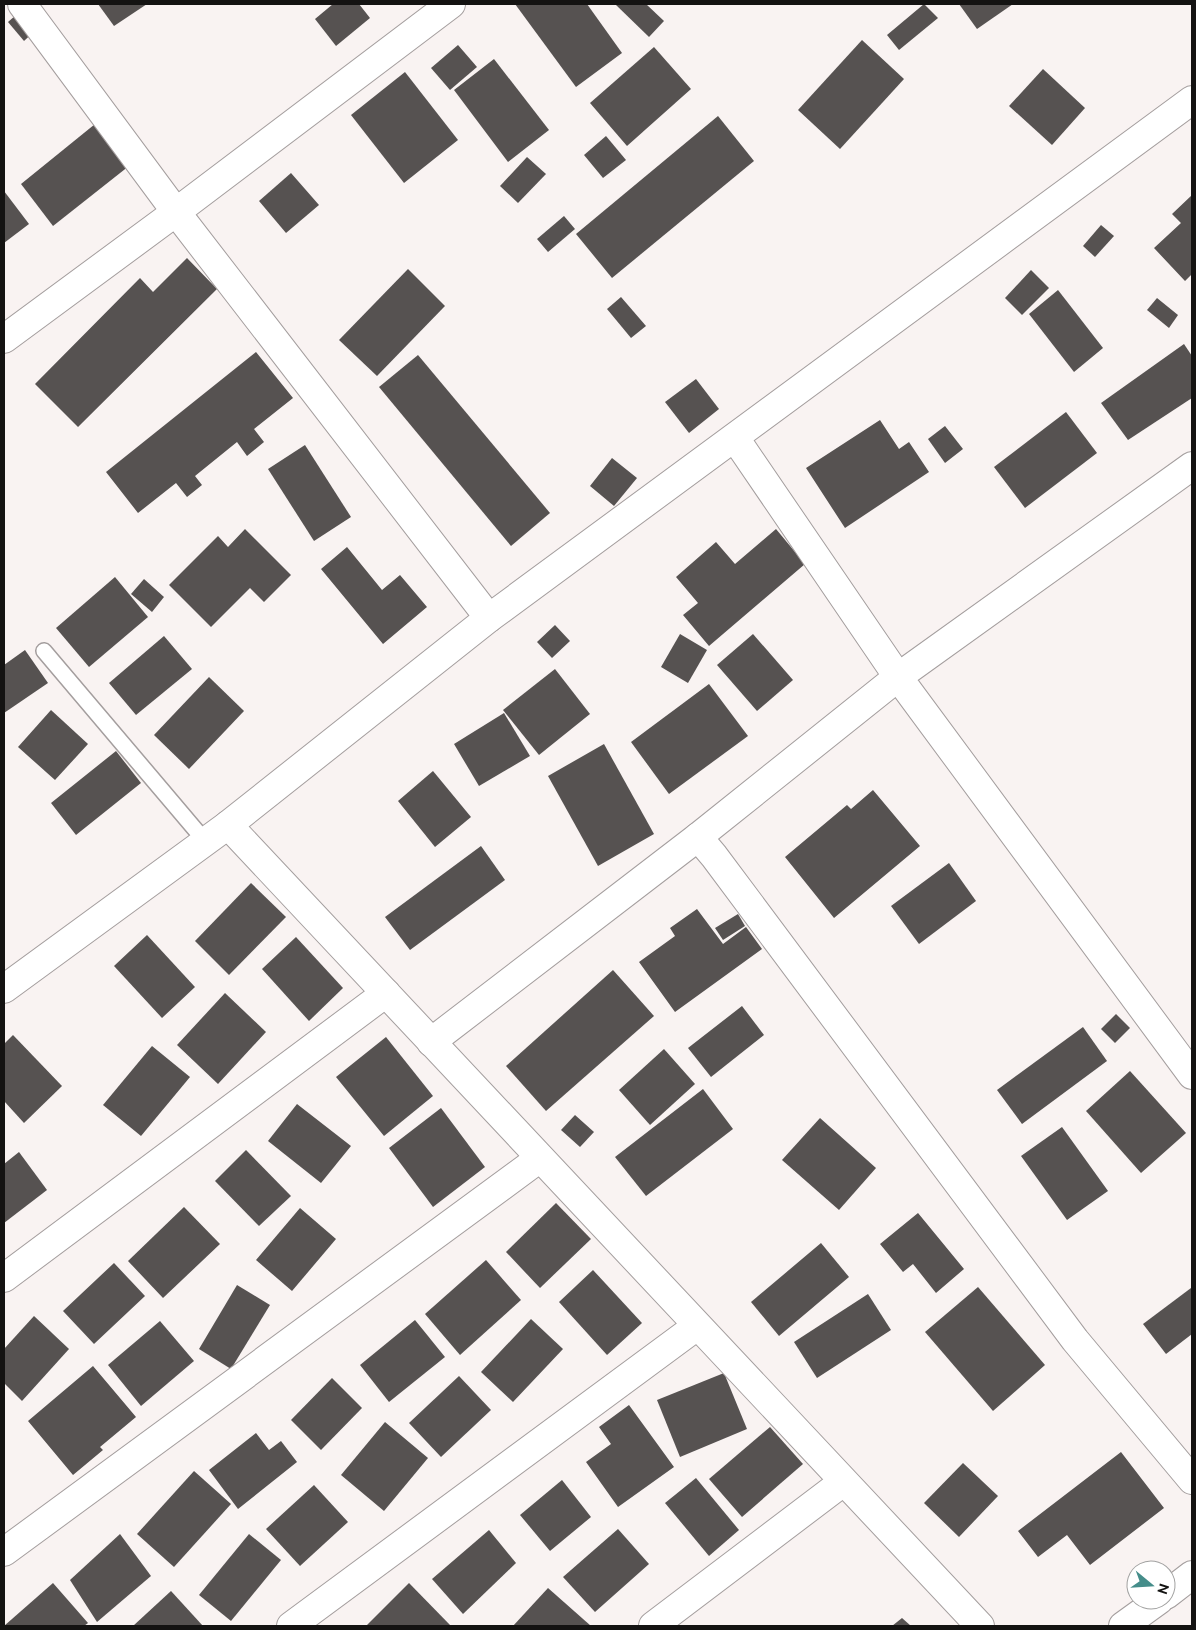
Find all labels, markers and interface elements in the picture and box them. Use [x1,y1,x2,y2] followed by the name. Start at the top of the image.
[1126,1560,1176,1610] north arrow
[1154,1582,1173,1596] text: N

